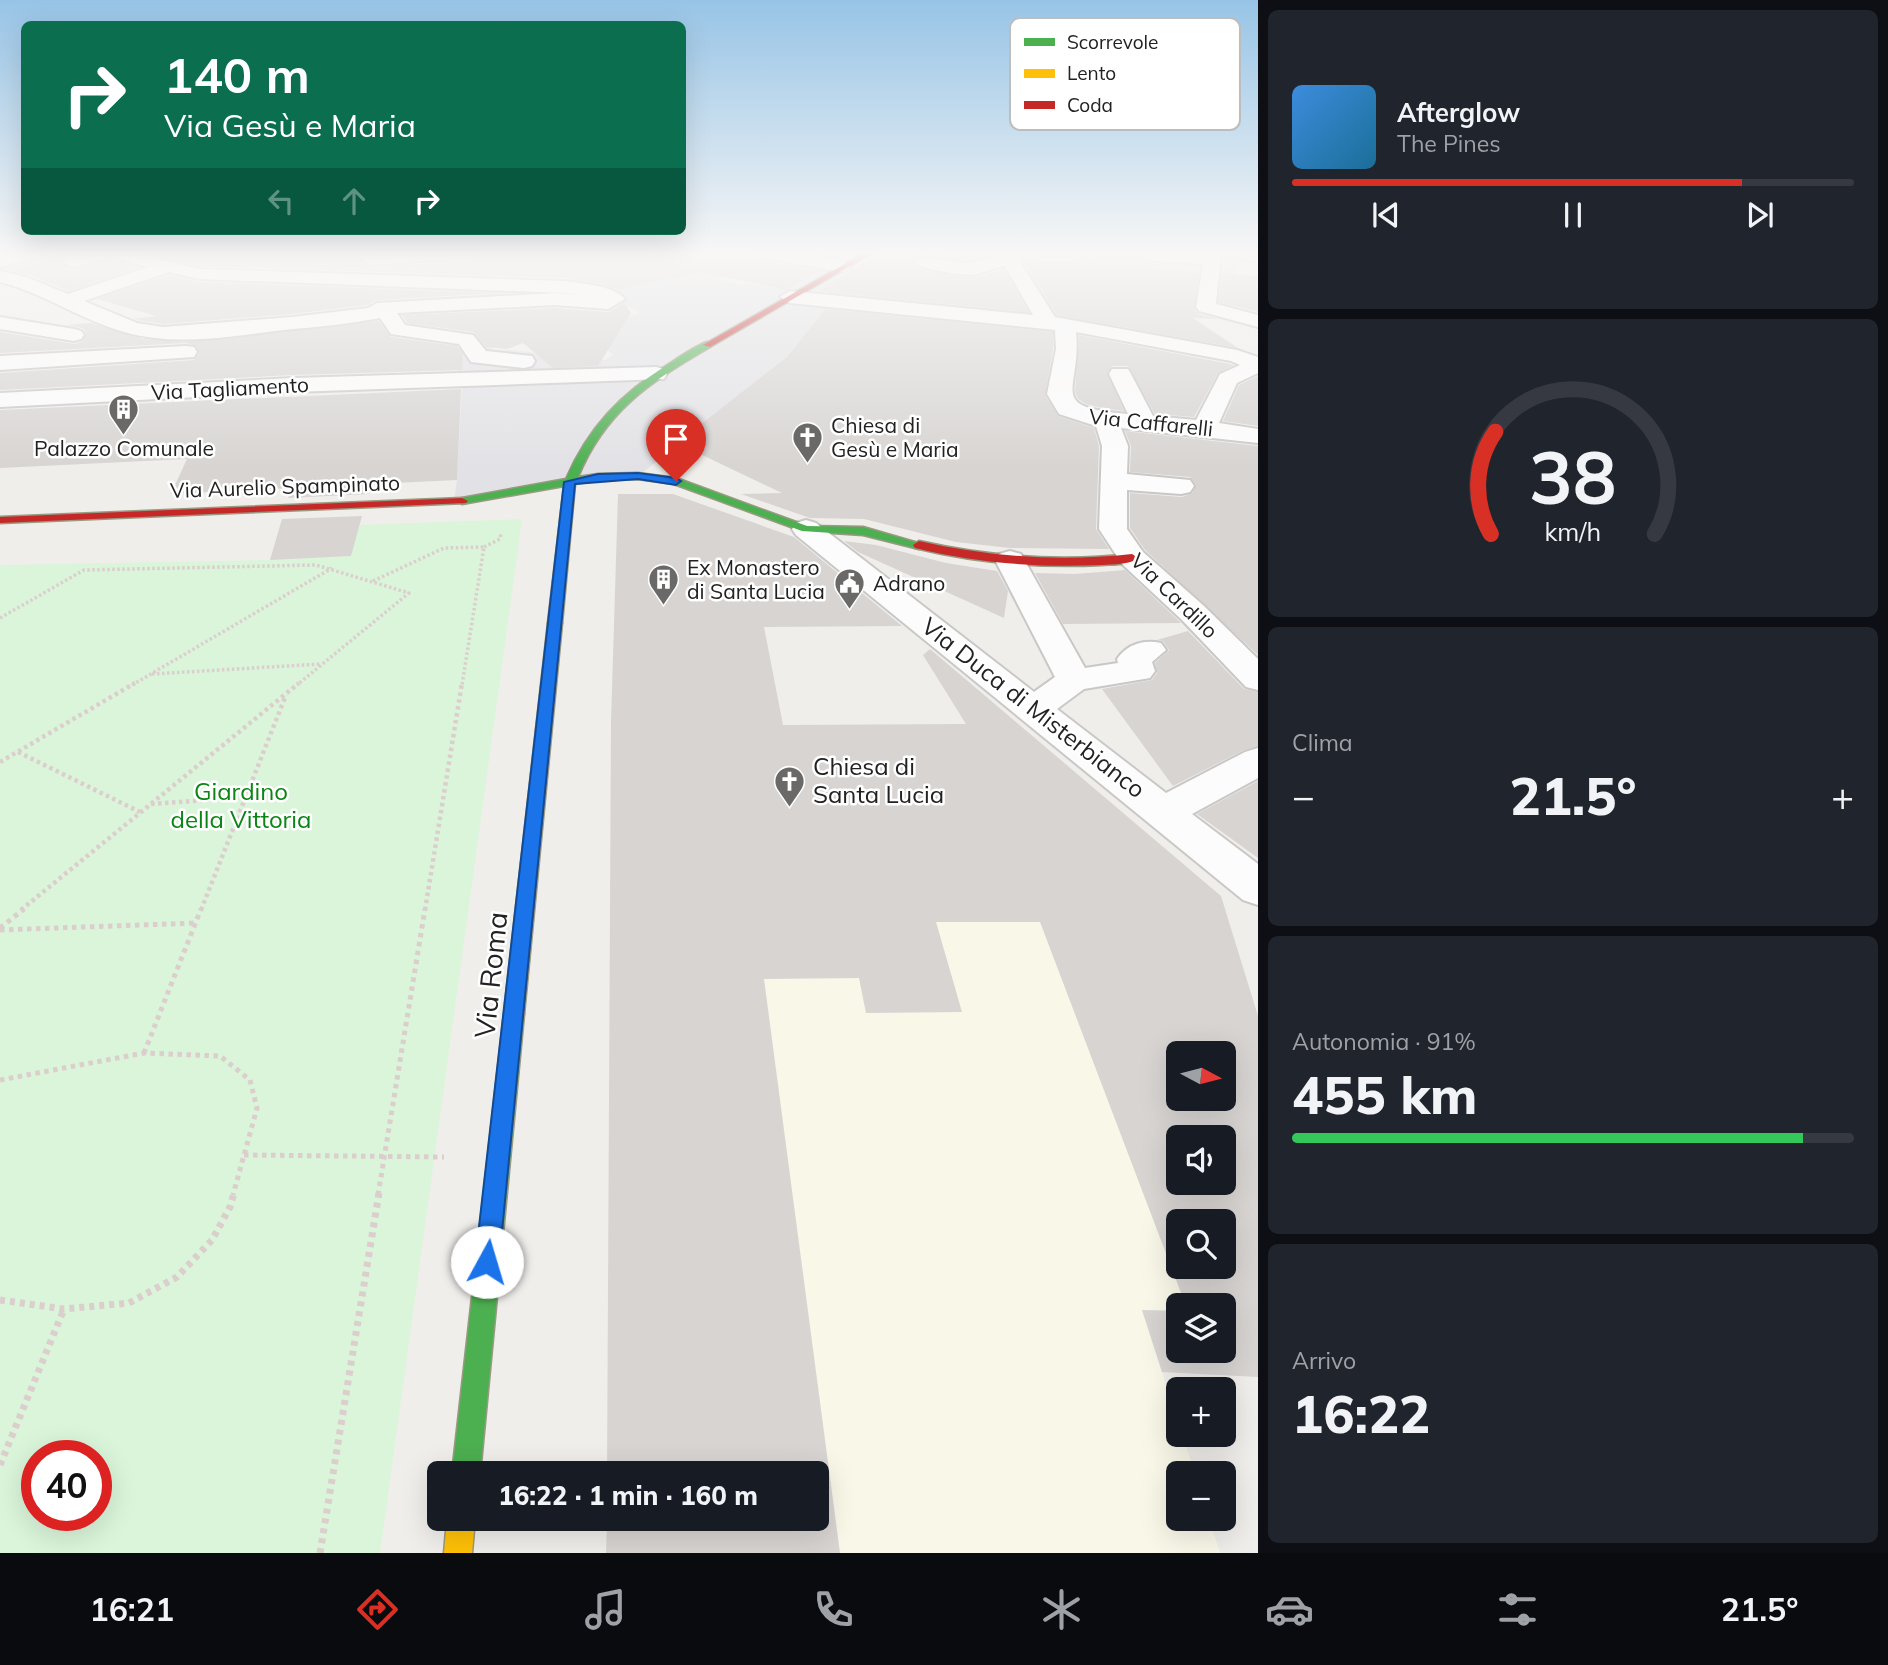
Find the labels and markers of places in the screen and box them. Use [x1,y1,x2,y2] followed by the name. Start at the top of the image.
[107,392,141,436] building icon: Palazzo Comunale
[646,409,706,481] pin
[831,412,959,462] place label: Chiesa di Gesù e Maria
[791,421,825,465] church icon: Chiesa di Gesù e Maria
[34,435,214,461] place label: Palazzo Comunale
[687,554,825,604] place label: Ex Monastero di Santa Lucia
[647,563,681,607] building icon: Ex Monastero di Santa Lucia
[833,567,867,611] public building icon: Adrano
[873,570,945,596] place label: Adrano
[813,751,944,809] place label: Chiesa di Santa Lucia
[773,764,807,808] church icon: Chiesa di Santa Lucia

